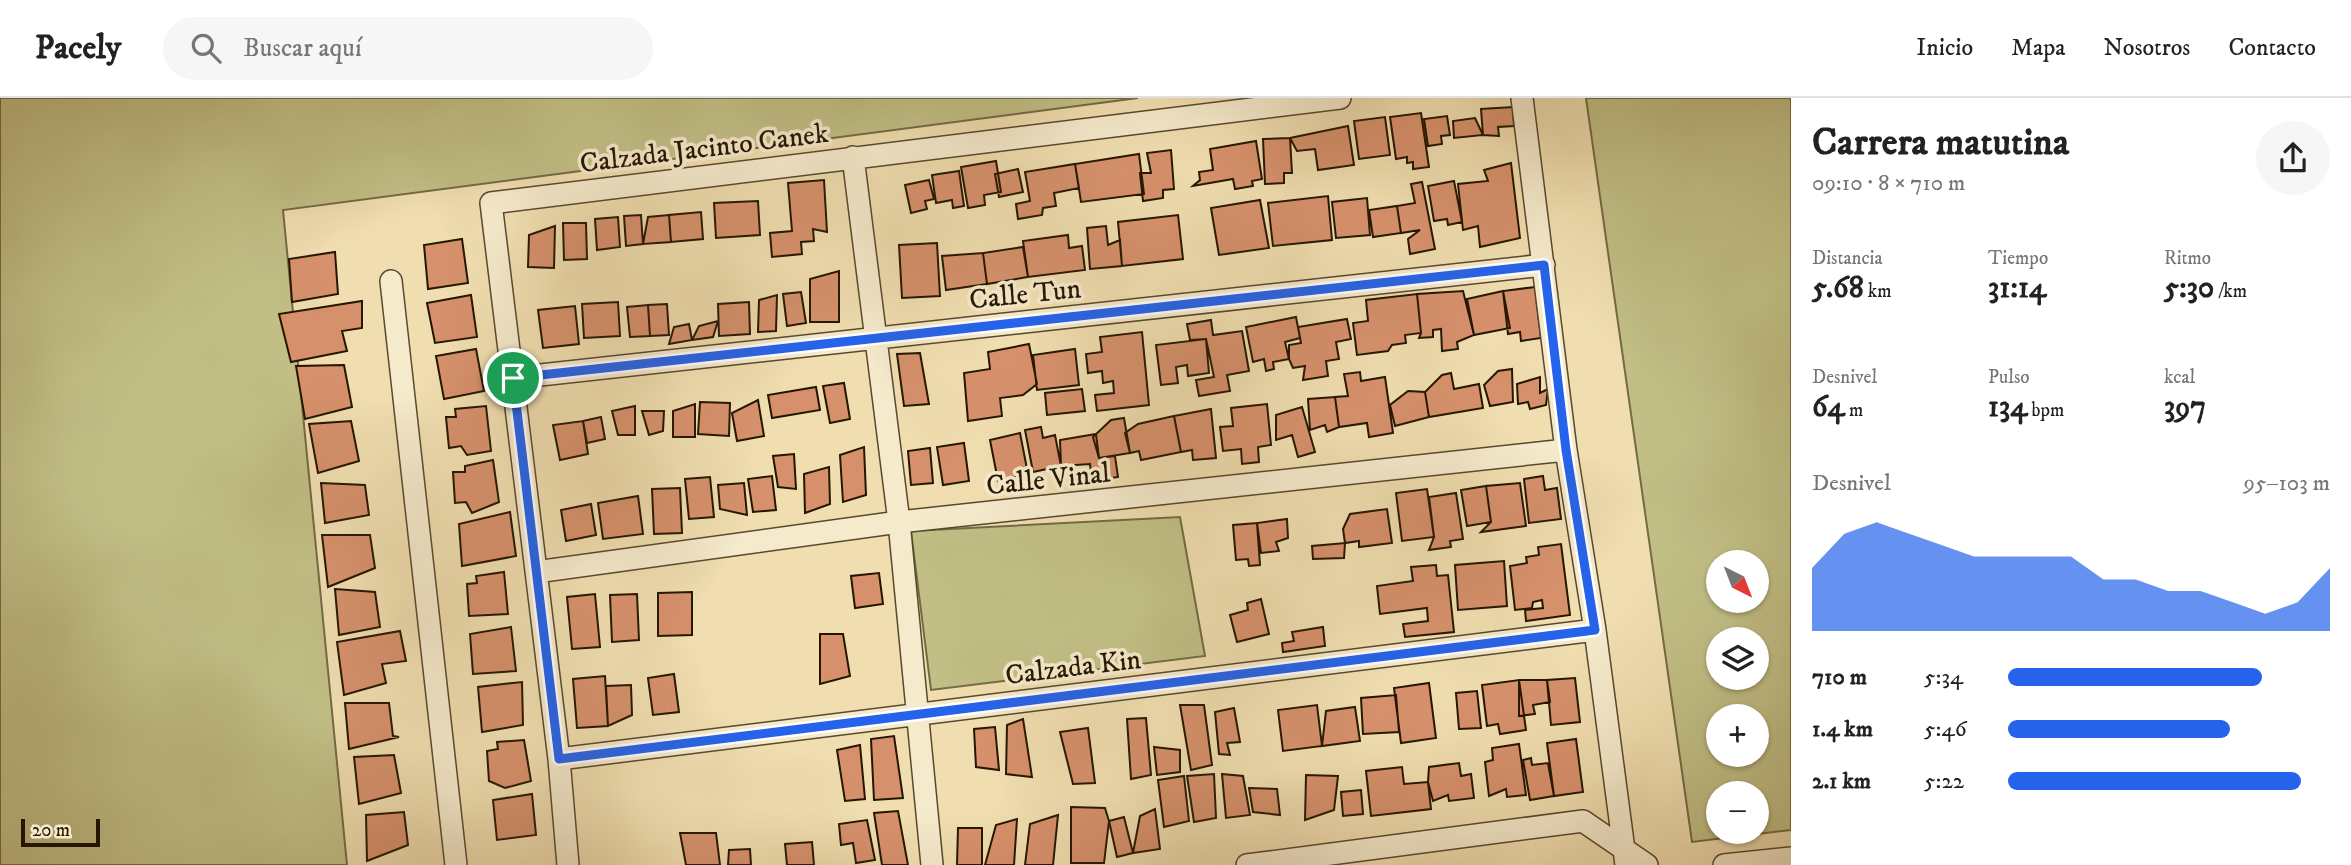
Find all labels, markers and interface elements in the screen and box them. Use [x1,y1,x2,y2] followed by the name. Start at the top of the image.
[163,17,653,80] search box
[35,28,121,69] text: Pacely
[187,29,225,67] icon: search
[243,32,362,65] text: Buscar aquí
[1916,33,1973,63] text: Inicio
[2011,33,2066,63] text: Mapa
[2104,33,2190,63] text: Nosotros
[2228,33,2316,63] text: Contacto
[578,116,831,181] street label: Calzada Jacinto Canek
[1812,119,2069,167] text: Carrera matutina
[2256,121,2330,195] button: share
[1812,169,1965,198] text: 09:10 · 8 × 710 m
[1812,247,1883,270] text: Distancia
[1988,247,2048,270] text: Tiempo
[2164,247,2211,270] text: Ritmo
[1812,270,1864,307] text: 5.68
[1988,270,2046,307] text: 31:14
[2164,270,2214,307] text: 5:30
[968,271,1083,318] street label: Calle Tun
[1864,280,1892,303] text: km
[2214,280,2247,303] text: /km
[483,348,543,408] pin
[494,359,532,397] icon: arrive
[1812,366,1877,389] text: Desnivel
[1988,366,2030,389] text: Pulso
[2164,366,2195,389] text: kcal
[1812,389,1845,426] text: 64
[1988,389,2027,426] text: 134
[2164,389,2206,426] text: 397
[1845,399,1863,422] text: m
[2027,399,2064,422] text: bpm
[984,456,1112,503] street label: Calle Vinal
[1812,469,1891,498] text: Desnivel
[2243,469,2330,498] text: 95–103 m
[1706,550,1769,612] north arrow
[1706,550,1769,844] map controls
[1706,627,1769,690] button: layers
[1003,642,1143,693] street label: Calzada Kin
[1812,663,1867,692] text: 710 m
[1924,663,1963,692] text: 5:34
[1706,704,1769,767] button: +
[1812,715,1873,744] text: 1.4 km
[1924,715,1967,744] text: 5:46
[1812,767,1871,796] text: 2.1 km
[1924,767,1964,796] text: 5:22
[1706,781,1769,844] button: −
[21,816,100,848] scale bar
[32,819,70,842] text: 20 m

